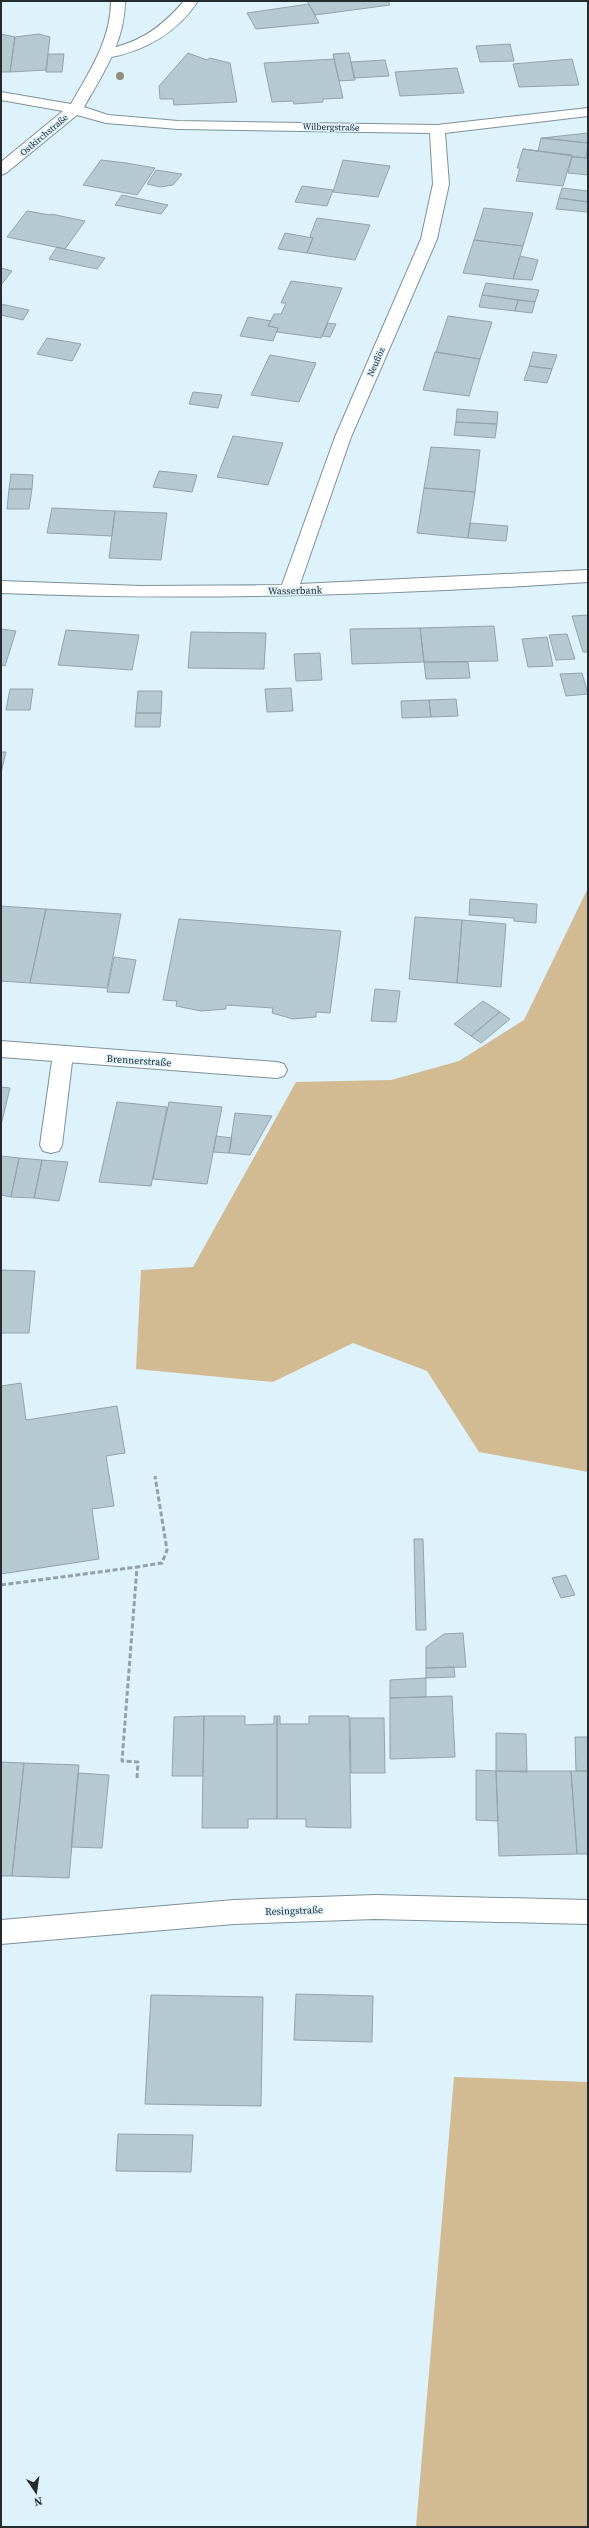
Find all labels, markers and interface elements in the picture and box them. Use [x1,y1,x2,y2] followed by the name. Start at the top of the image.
[17,111,71,159] street label: Ostkirchstraße
[302,121,360,134] street label: Wilbergstraße
[364,345,388,379] street label: Neuflöz
[268,584,323,597] street label: Wasserbank
[106,1052,172,1069] street label: Brennerstraße
[265,1903,323,1918] street label: Resingstraße
[16,2472,56,2512] north arrow
[33,2493,44,2509] text: N

